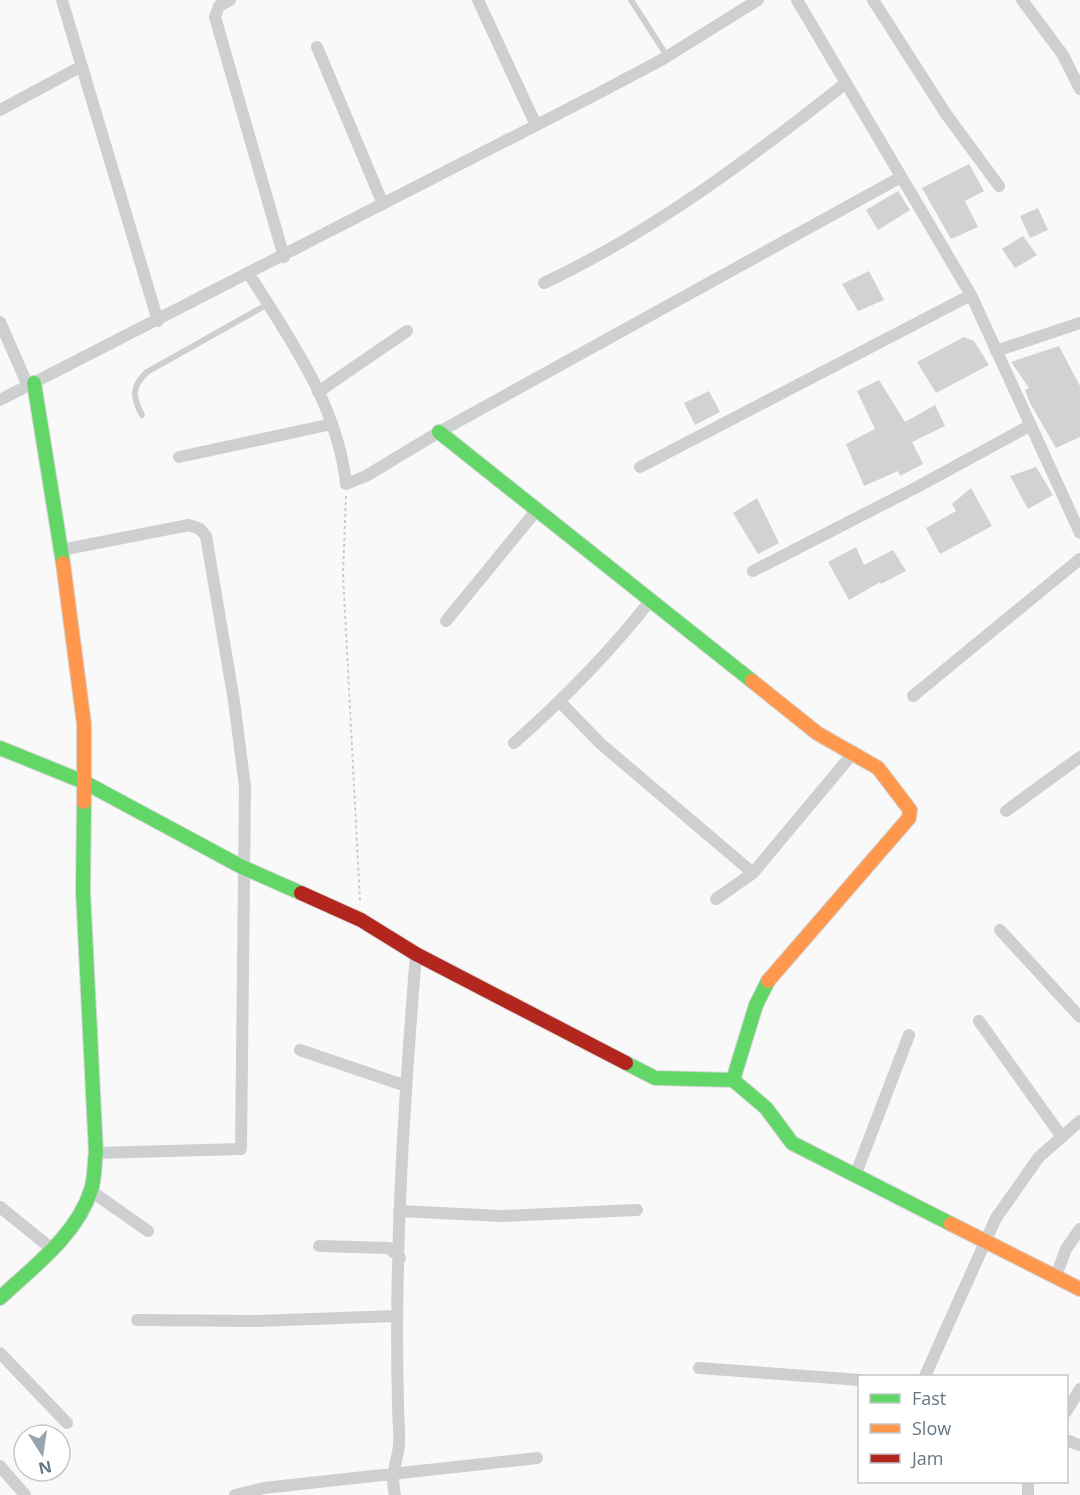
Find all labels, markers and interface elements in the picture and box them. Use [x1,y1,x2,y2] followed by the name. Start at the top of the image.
[858,1375,1068,1483] legend
[912,1386,946,1410] text: Fast
[912,1416,951,1440] text: Slow
[12,1423,72,1483] north arrow
[910,1446,944,1470] text: Jam
[36,1456,54,1480] text: N

